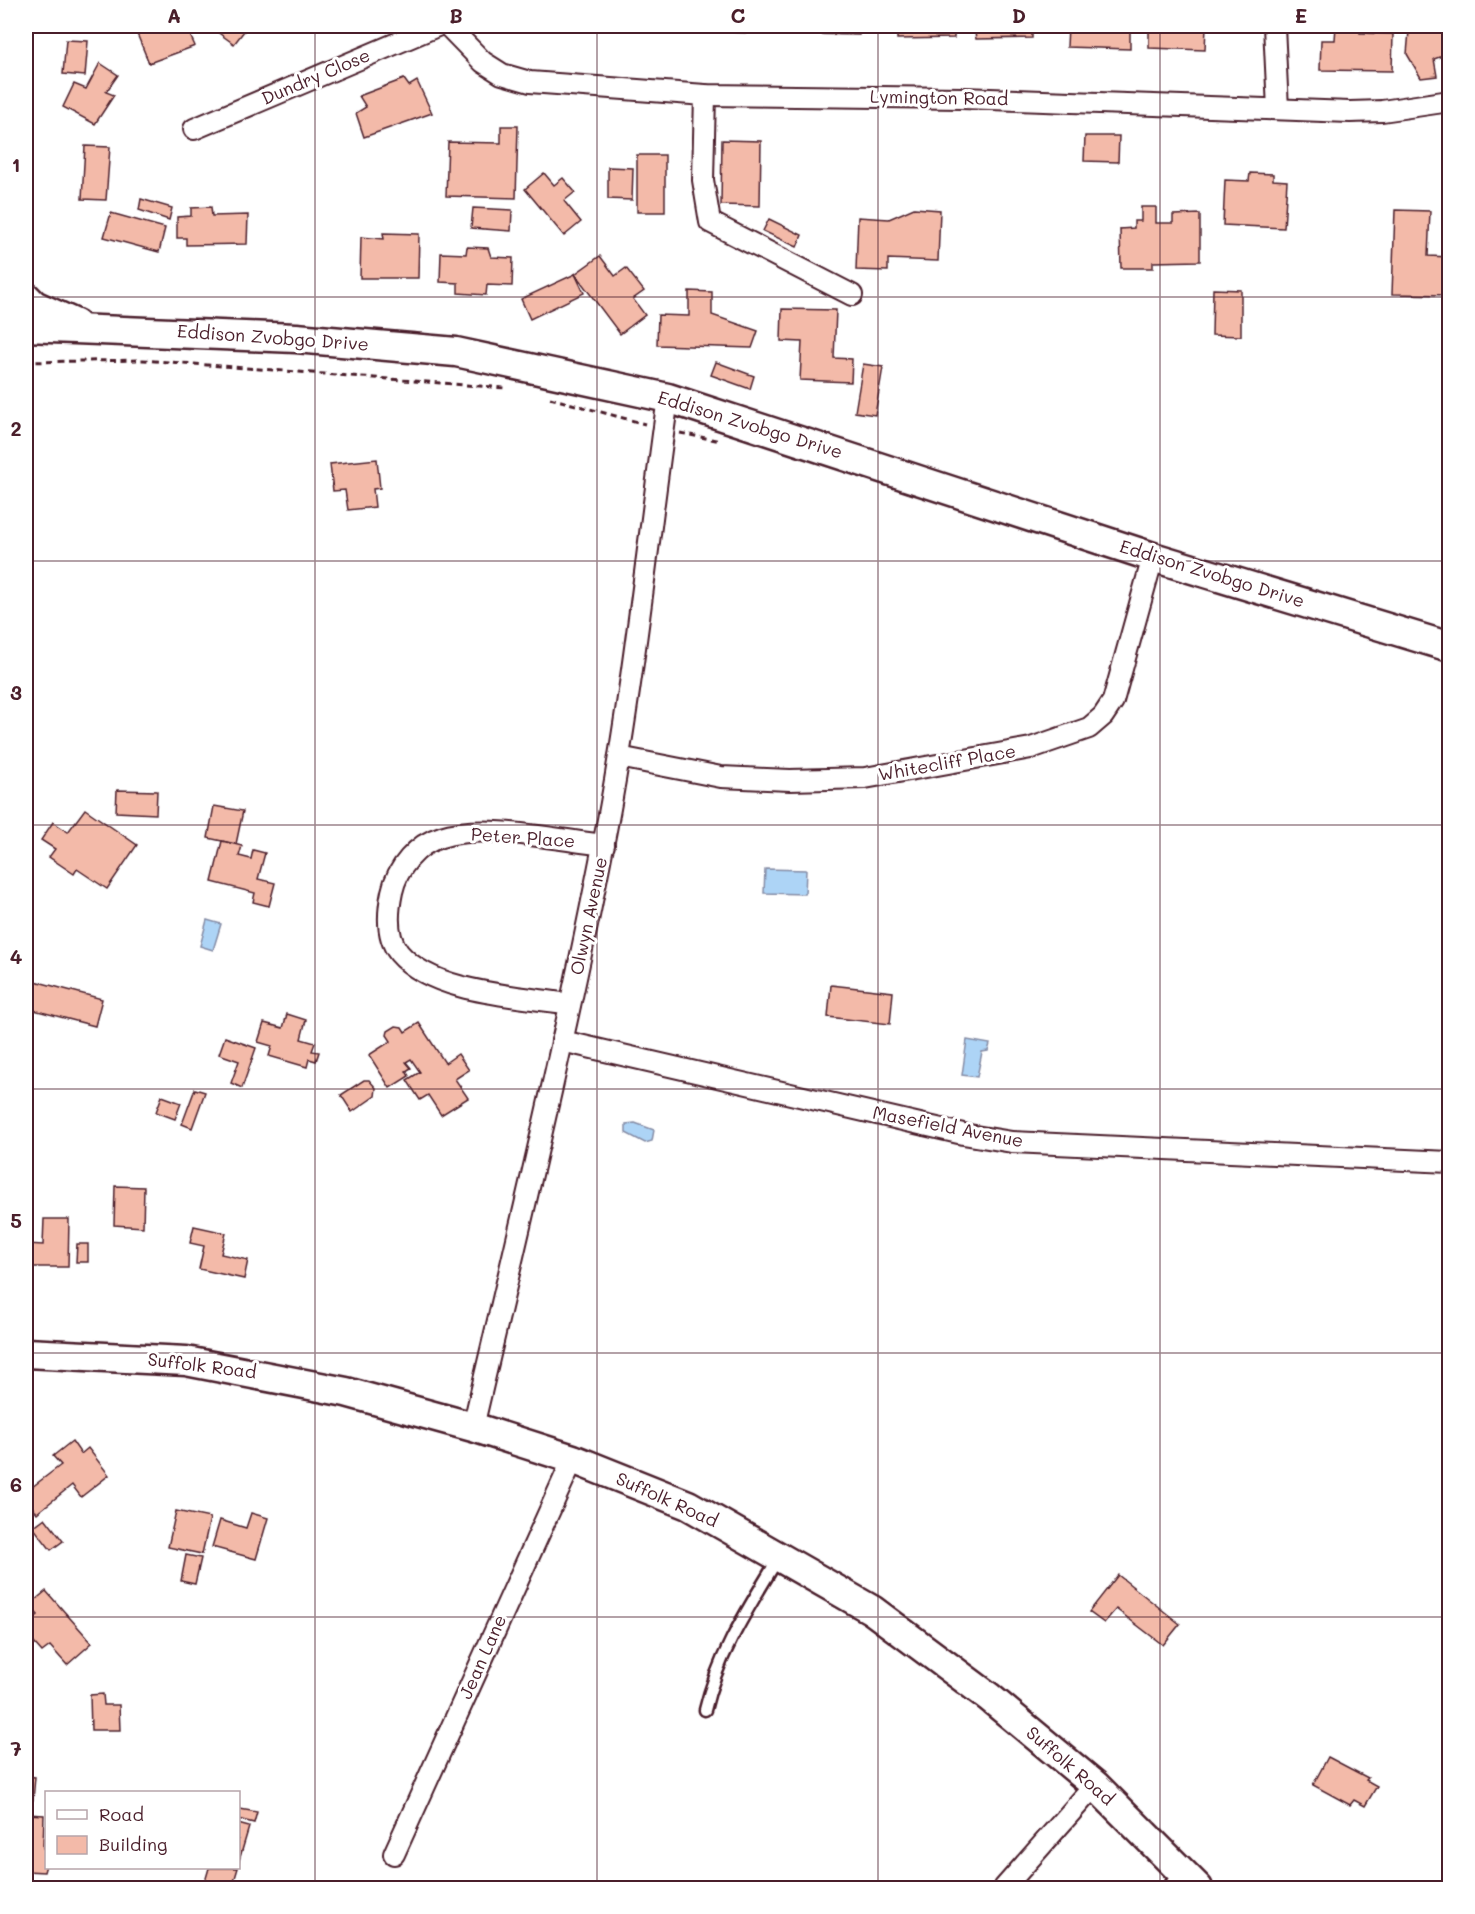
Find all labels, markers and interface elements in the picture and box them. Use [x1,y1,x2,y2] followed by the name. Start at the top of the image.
[167,2,181,28] text: A
[449,2,463,28] text: B
[731,2,746,28] text: C
[1012,2,1026,28] text: D
[1295,2,1307,28] text: E
[258,42,374,110] street label: Dundry Close
[870,84,1008,110] street label: Lymington Road
[12,151,20,177] text: 1
[176,318,370,356] street label: Eddison Zvobgo Drive
[655,384,846,464] street label: Eddison Zvobgo Drive
[10,415,22,441] text: 2
[1117,533,1308,613] street label: Eddison Zvobgo Drive
[10,679,22,705] text: 3
[876,738,1018,786] street label: Whitecliff Place
[470,821,576,853] street label: Peter Place
[564,855,612,977] street label: Olwyn Avenue
[10,943,23,969] text: 4
[871,1100,1026,1152] street label: Masefield Avenue
[10,1207,22,1233] text: 5
[146,1346,258,1384] street label: Suffolk Road
[613,1466,722,1532] street label: Suffolk Road
[10,1471,22,1497] text: 6
[453,1611,511,1702] street label: Jean Lane
[1022,1720,1120,1810] street label: Suffolk Road
[10,1735,22,1761] text: 7
[45,1791,240,1869] legend
[99,1802,144,1826] text: Road
[99,1832,167,1856] text: Building

